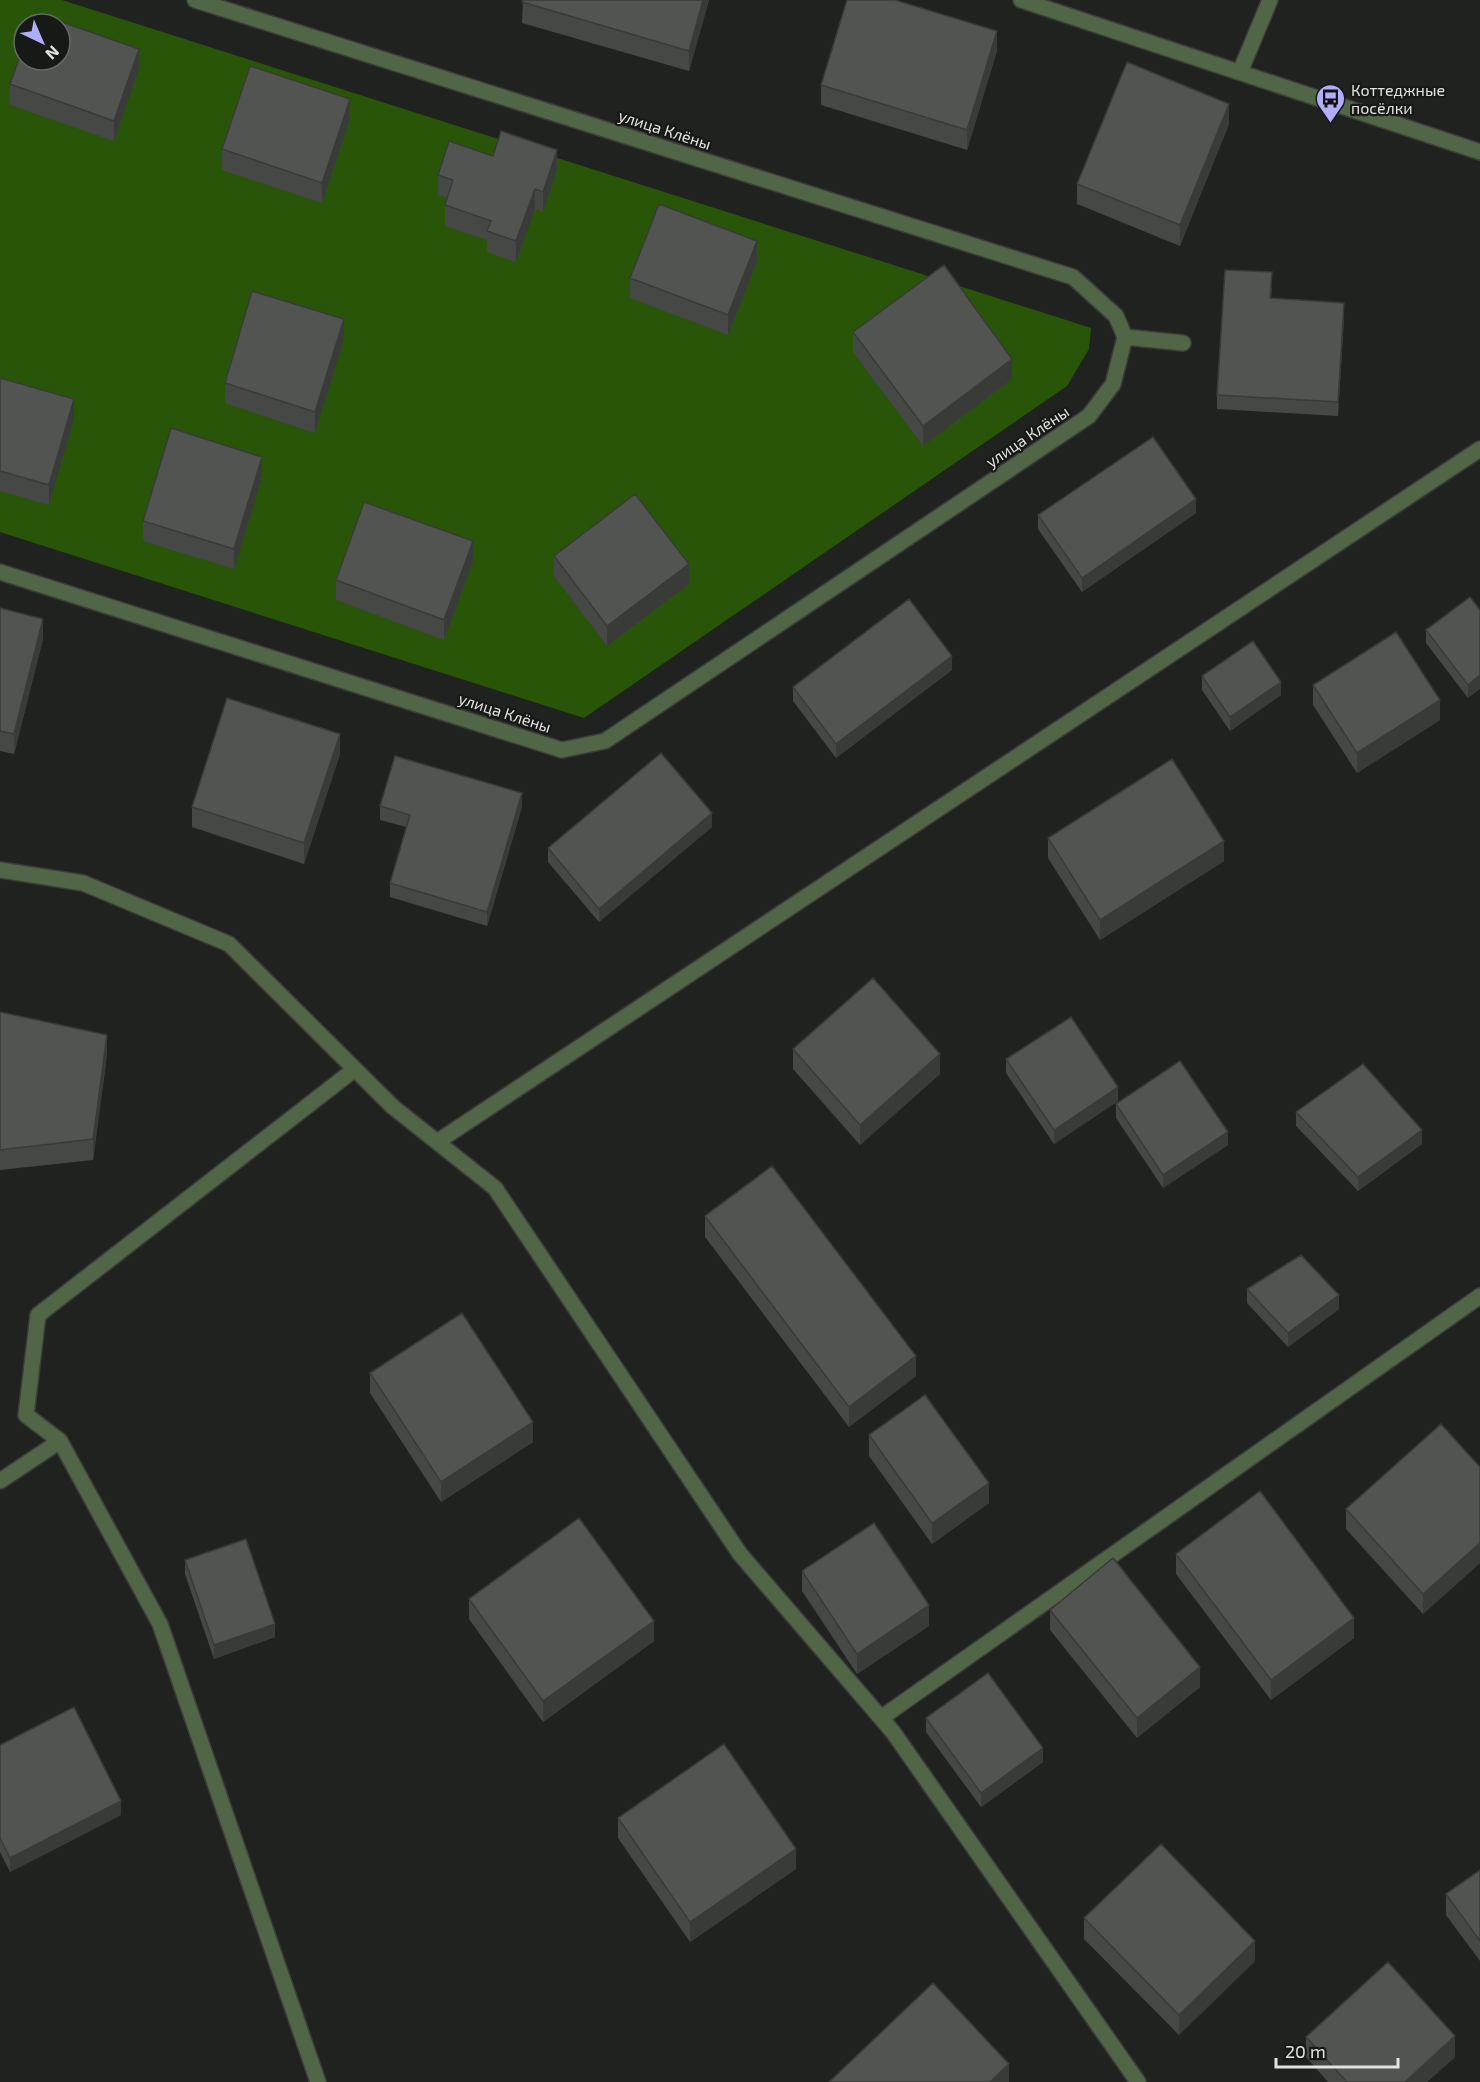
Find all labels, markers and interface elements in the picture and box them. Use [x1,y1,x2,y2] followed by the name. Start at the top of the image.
[12,12,72,72] north arrow
[42,42,64,64] text: N
[1351,80,1445,117] place label: Коттеджные посёлки
[1314,82,1346,124] bus stop icon: Коттеджные посёлки
[616,105,714,154] street label: улица Клёны
[982,401,1073,472] street label: улица Клёны
[456,688,554,737] street label: улица Клёны
[1276,2031,1398,2069] scale bar
[1285,2040,1326,2062] text: 20 m

